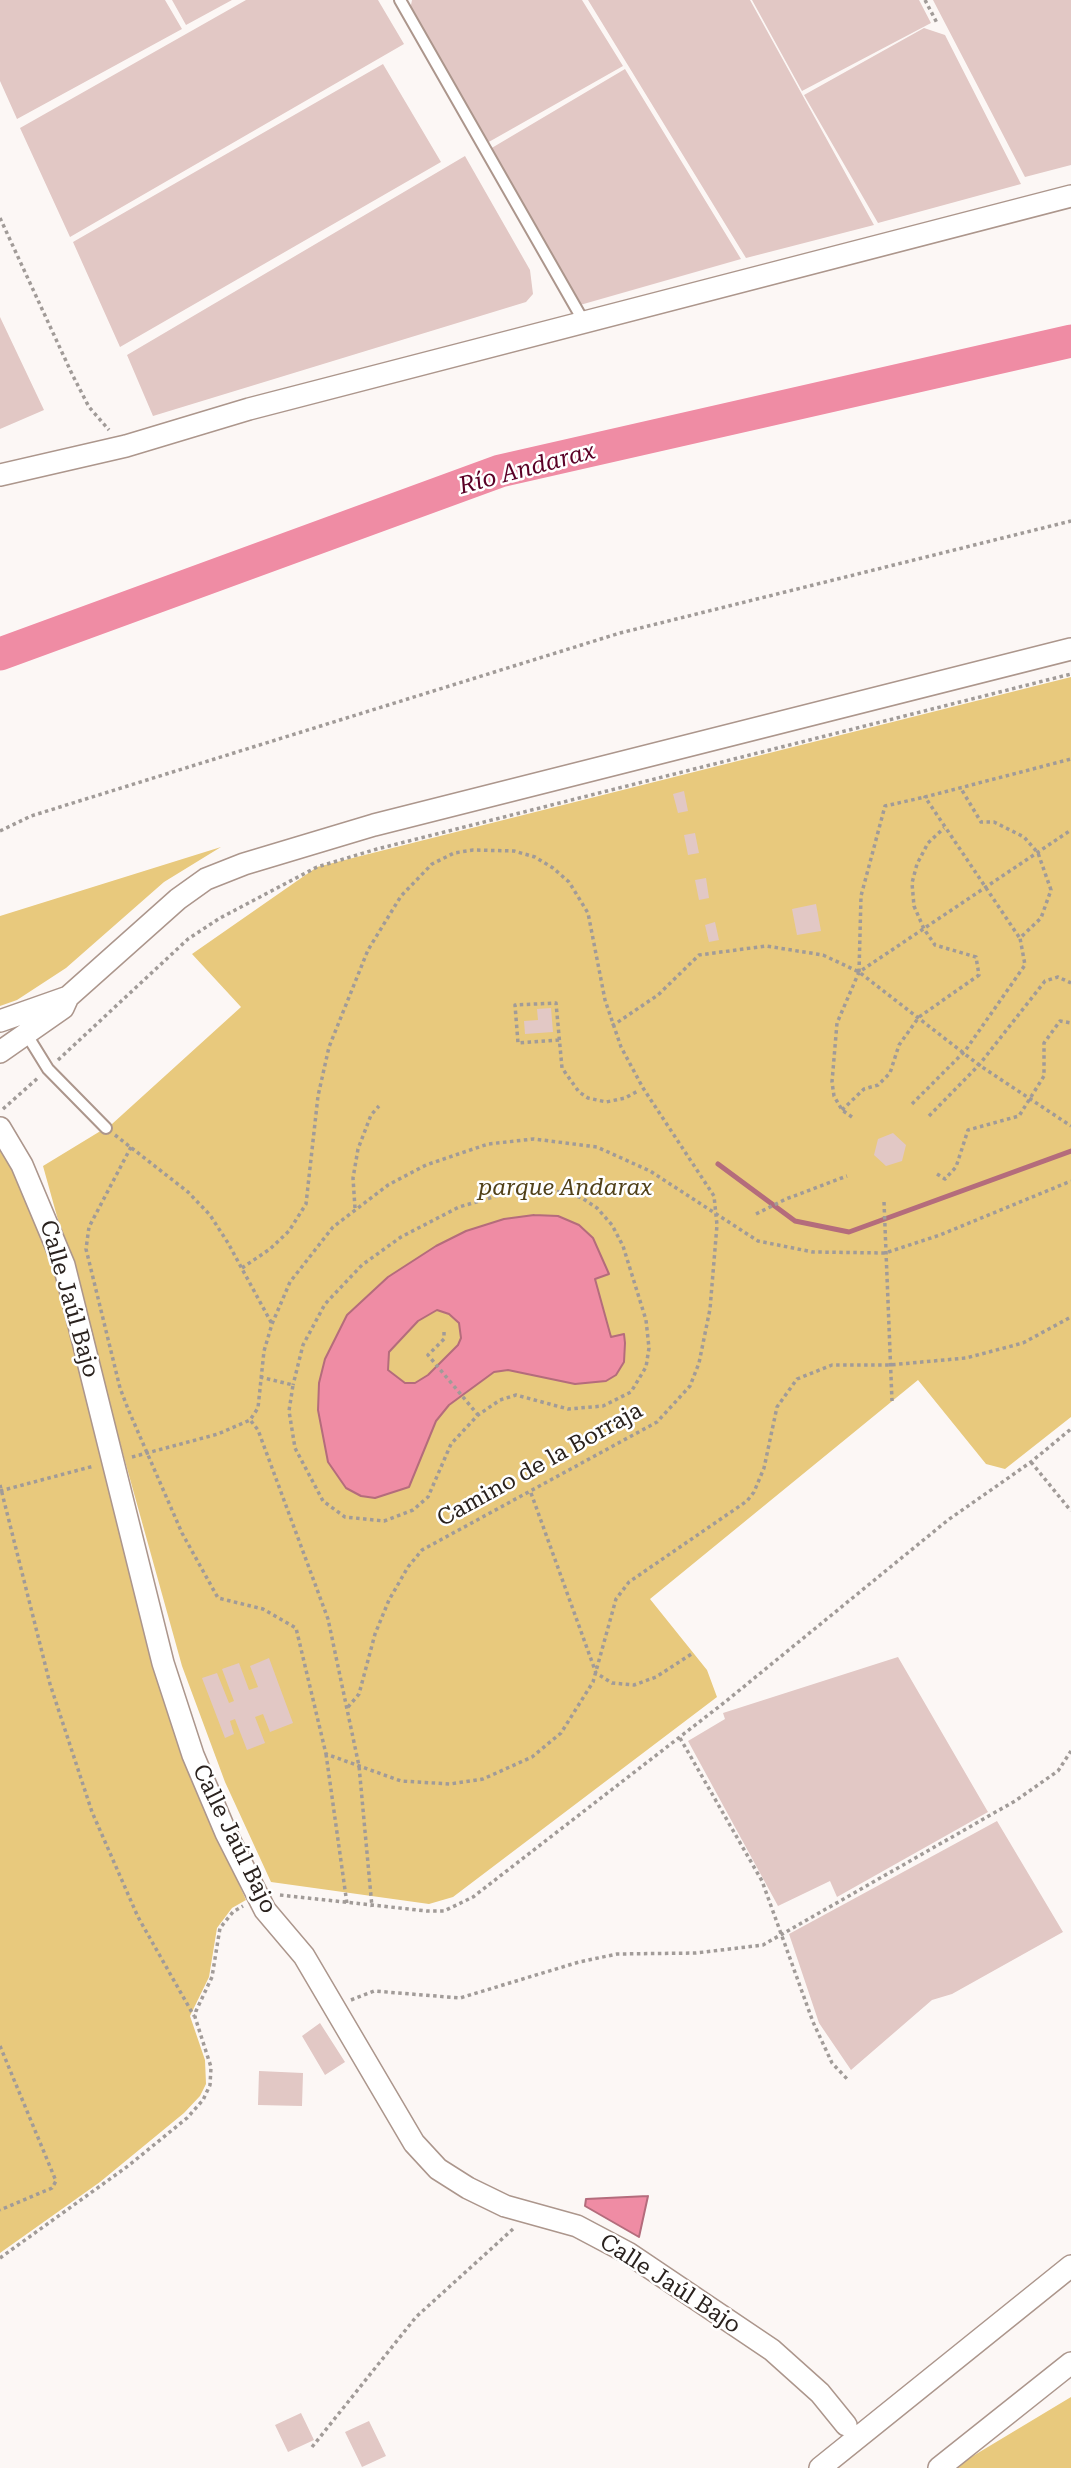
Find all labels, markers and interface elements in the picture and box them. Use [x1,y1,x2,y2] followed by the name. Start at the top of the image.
[456,437,598,501] water label: Río Andarax
[478,1174,652,1202] park label: parque Andarax
[33,1217,105,1381] street label: Calle Jaúl Bajo
[432,1397,648,1533] street label: Camino de la Borraja
[186,1760,282,1918] street label: Calle Jaúl Bajo
[594,2228,746,2340] street label: Calle Jaúl Bajo

